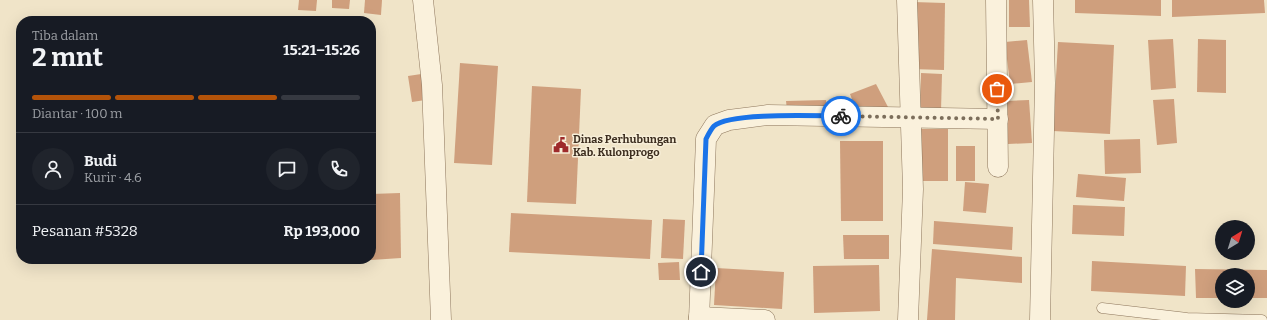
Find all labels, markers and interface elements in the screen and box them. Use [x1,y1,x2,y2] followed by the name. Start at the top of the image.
[32,28,98,43] text: Tiba dalam
[283,41,360,59] text: 15:21–15:26
[32,42,103,73] text: 2 mnt
[980,72,1014,106] pin
[986,78,1008,100] icon: bag
[821,96,861,136] courier
[830,105,852,127] icon: bike
[32,106,122,121] text: Diantar · 100 m
[573,133,676,159] place label: Dinas Perhubungan Kab. Kulonprogo
[552,136,570,154] public building icon: Dinas Perhubungan Kab. Kulonprogo
[32,148,74,190] button: person
[266,148,308,190] button: chat
[318,148,360,190] button: phone
[84,152,117,170] text: Budi
[84,170,142,185] text: Kurir · 4.6
[1215,220,1255,260] north arrow
[1215,220,1255,308] map controls
[32,222,138,240] text: Pesanan #5328
[284,222,360,240] text: Rp 193,000
[684,255,718,289] pin
[690,261,712,283] icon: home
[1215,268,1255,308] button: layers

